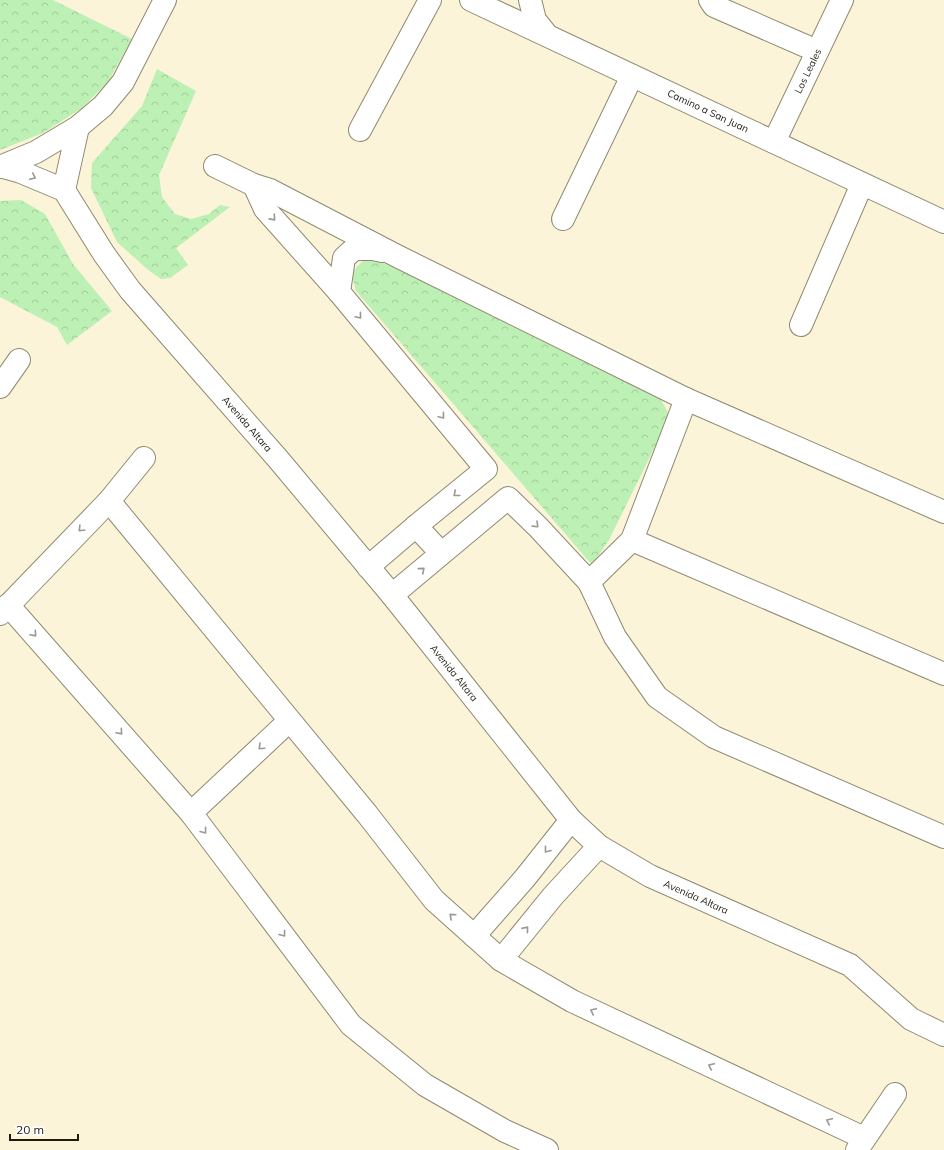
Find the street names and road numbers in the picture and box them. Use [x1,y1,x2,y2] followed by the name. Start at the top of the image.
[792,46,824,96] street label: Los Leales
[665,86,751,136] street label: Camino a San Juan
[219,394,275,454] street label: Avenida Altara
[427,642,481,704] street label: Avenida Altara
[662,877,730,917] street label: Avenida Altara

